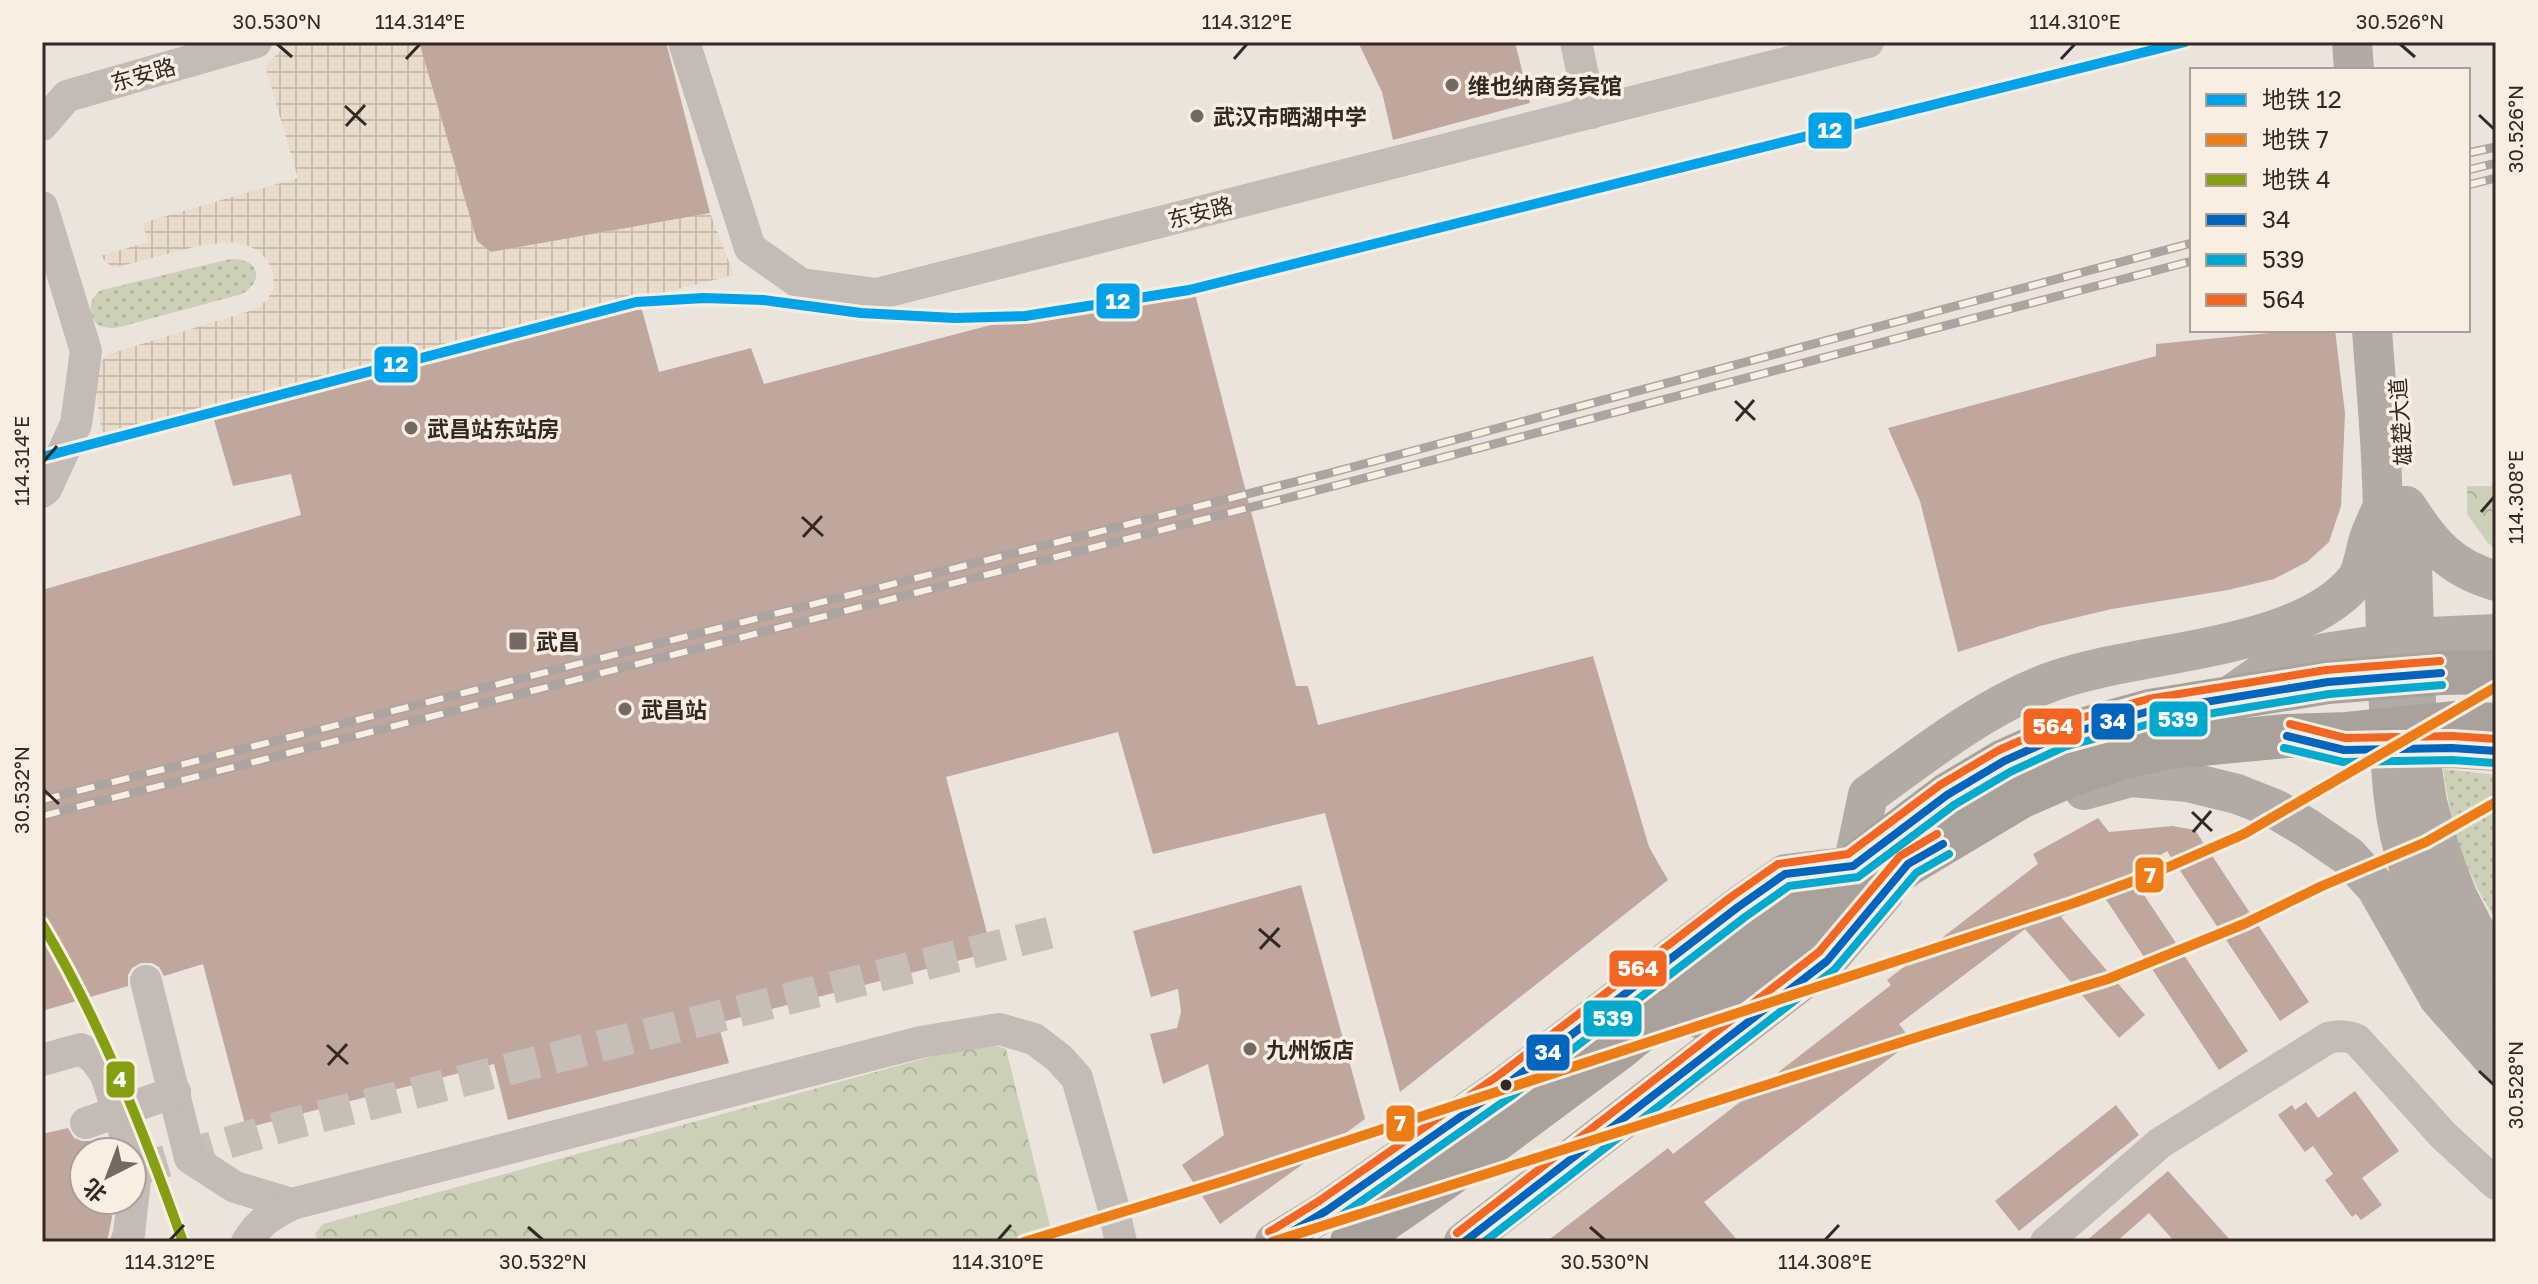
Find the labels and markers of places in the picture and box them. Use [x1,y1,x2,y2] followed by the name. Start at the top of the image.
[1468,72,1622,99] place label: 维也纳商务宾馆
[1443,76,1461,94] marker: 维也纳商务宾馆
[1213,103,1367,130] place label: 武汉市晒湖中学
[1188,107,1206,125] marker: 武汉市晒湖中学
[427,415,559,442] place label: 武昌站东站房
[402,419,420,437] marker: 武昌站东站房
[536,628,580,655] place label: 武昌
[507,630,529,652] marker: 武昌
[641,696,707,723] place label: 武昌站
[616,700,634,718] marker: 武昌站
[1266,1036,1354,1063] place label: 九州饭店
[1241,1040,1259,1058] marker: 九州饭店
[1498,1077,1514,1093] unlabelled marker

